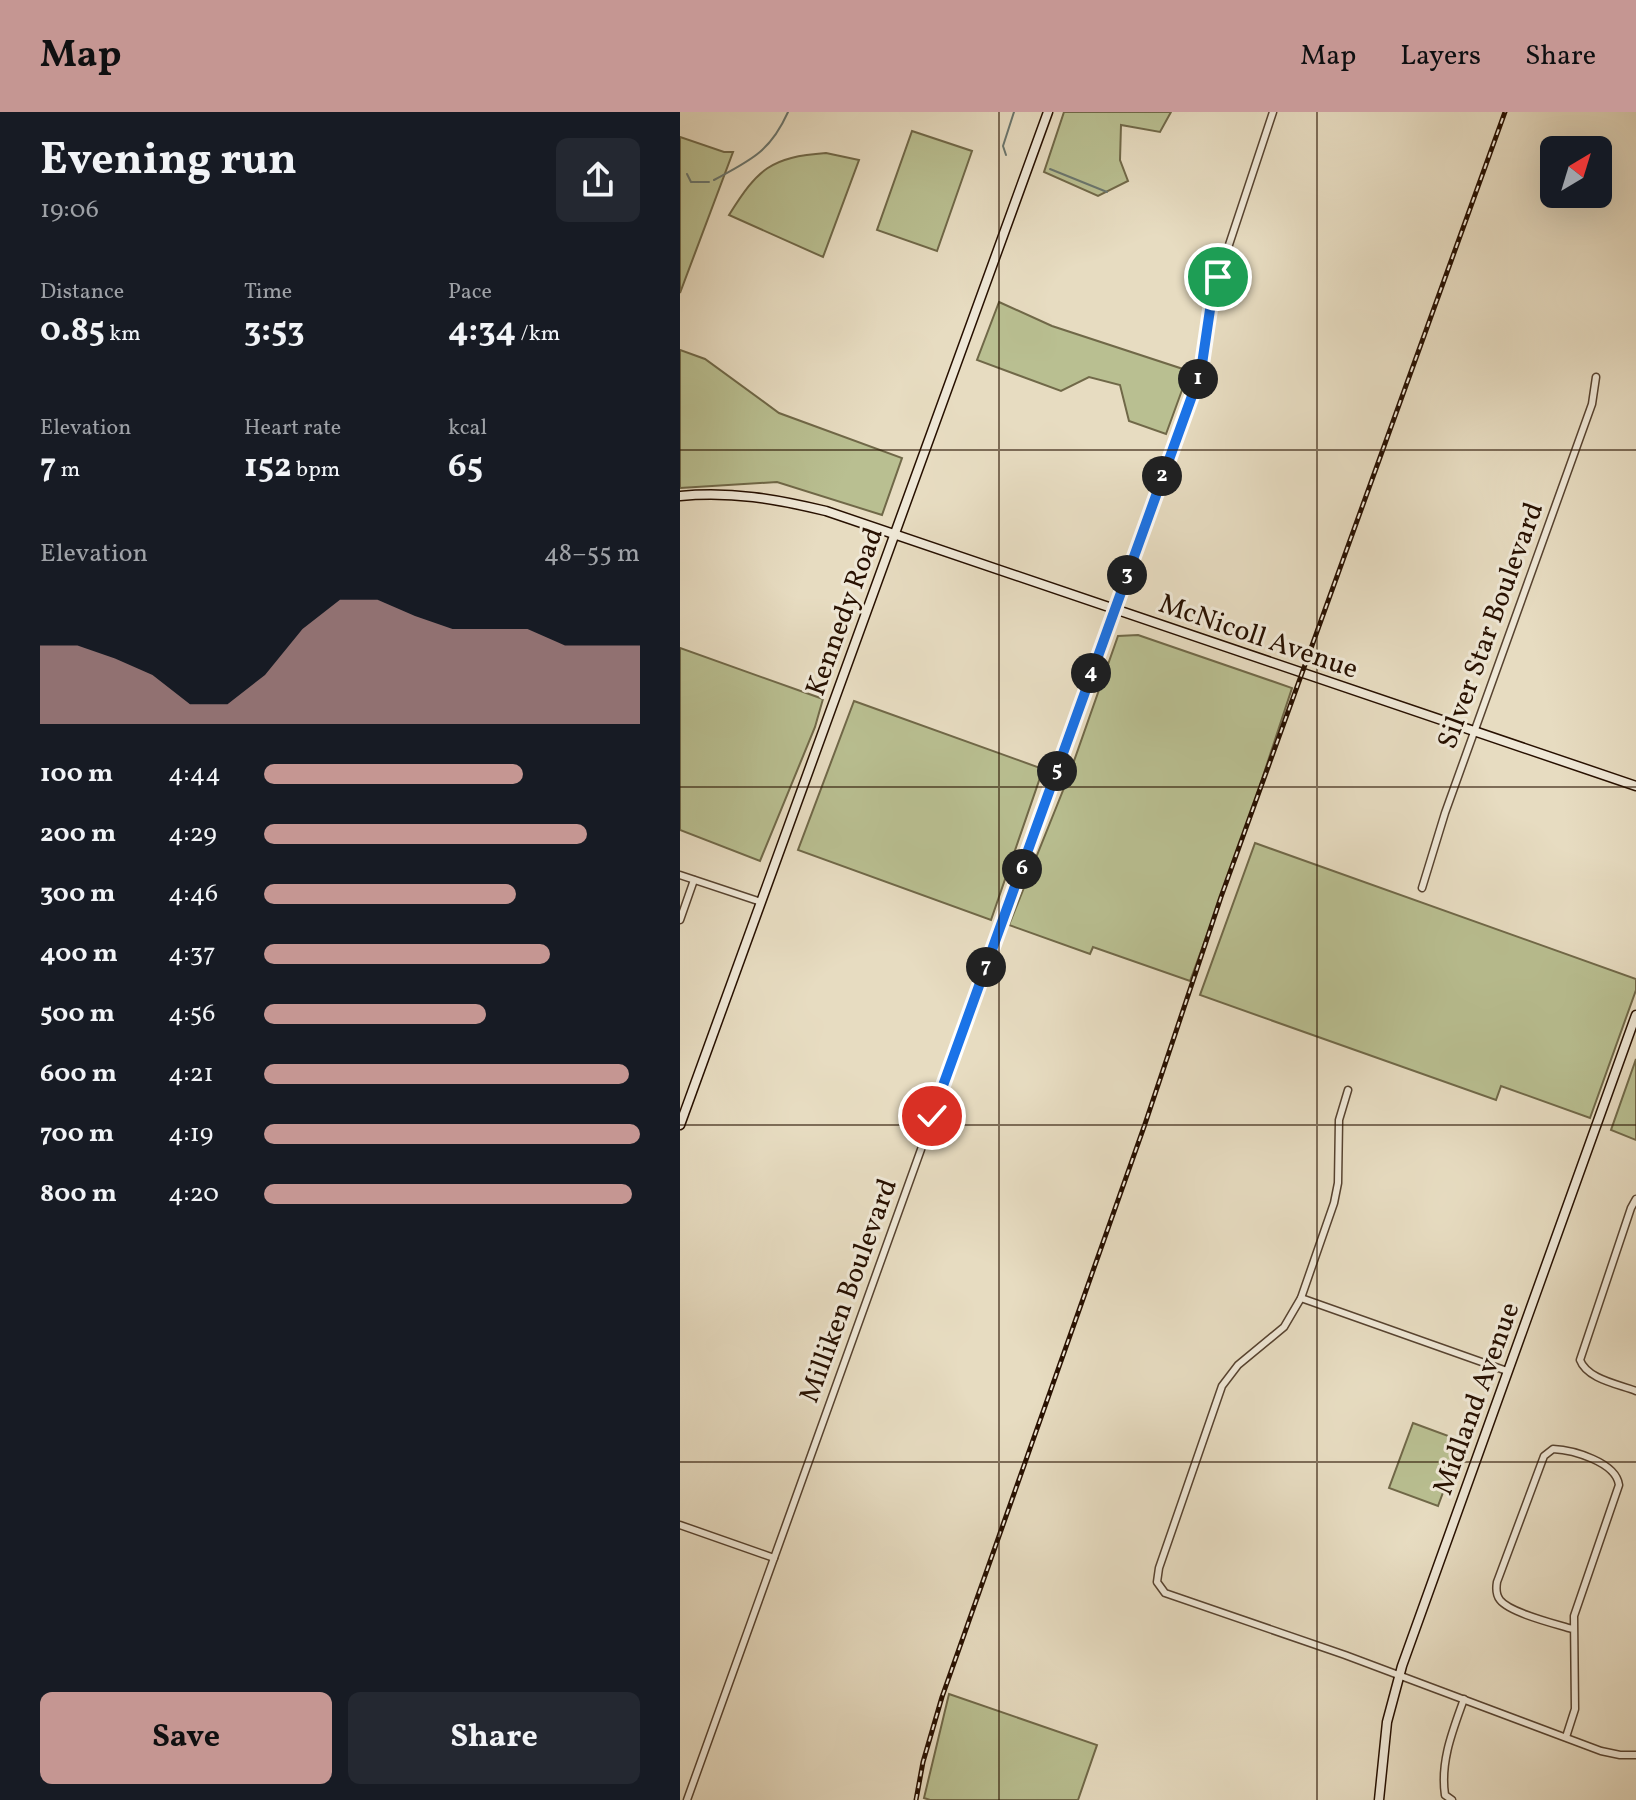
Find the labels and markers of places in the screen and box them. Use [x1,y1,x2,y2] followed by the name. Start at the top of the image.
[1184,243,1252,311] pin
[1178,359,1218,399] pin: 1
[1142,456,1182,496] pin: 2
[1107,555,1147,595] pin: 3
[1071,653,1111,693] pin: 4
[1037,751,1077,791] pin: 5
[1002,849,1042,889] pin: 6
[966,947,1006,987] pin: 7
[898,1082,966,1150] pin

